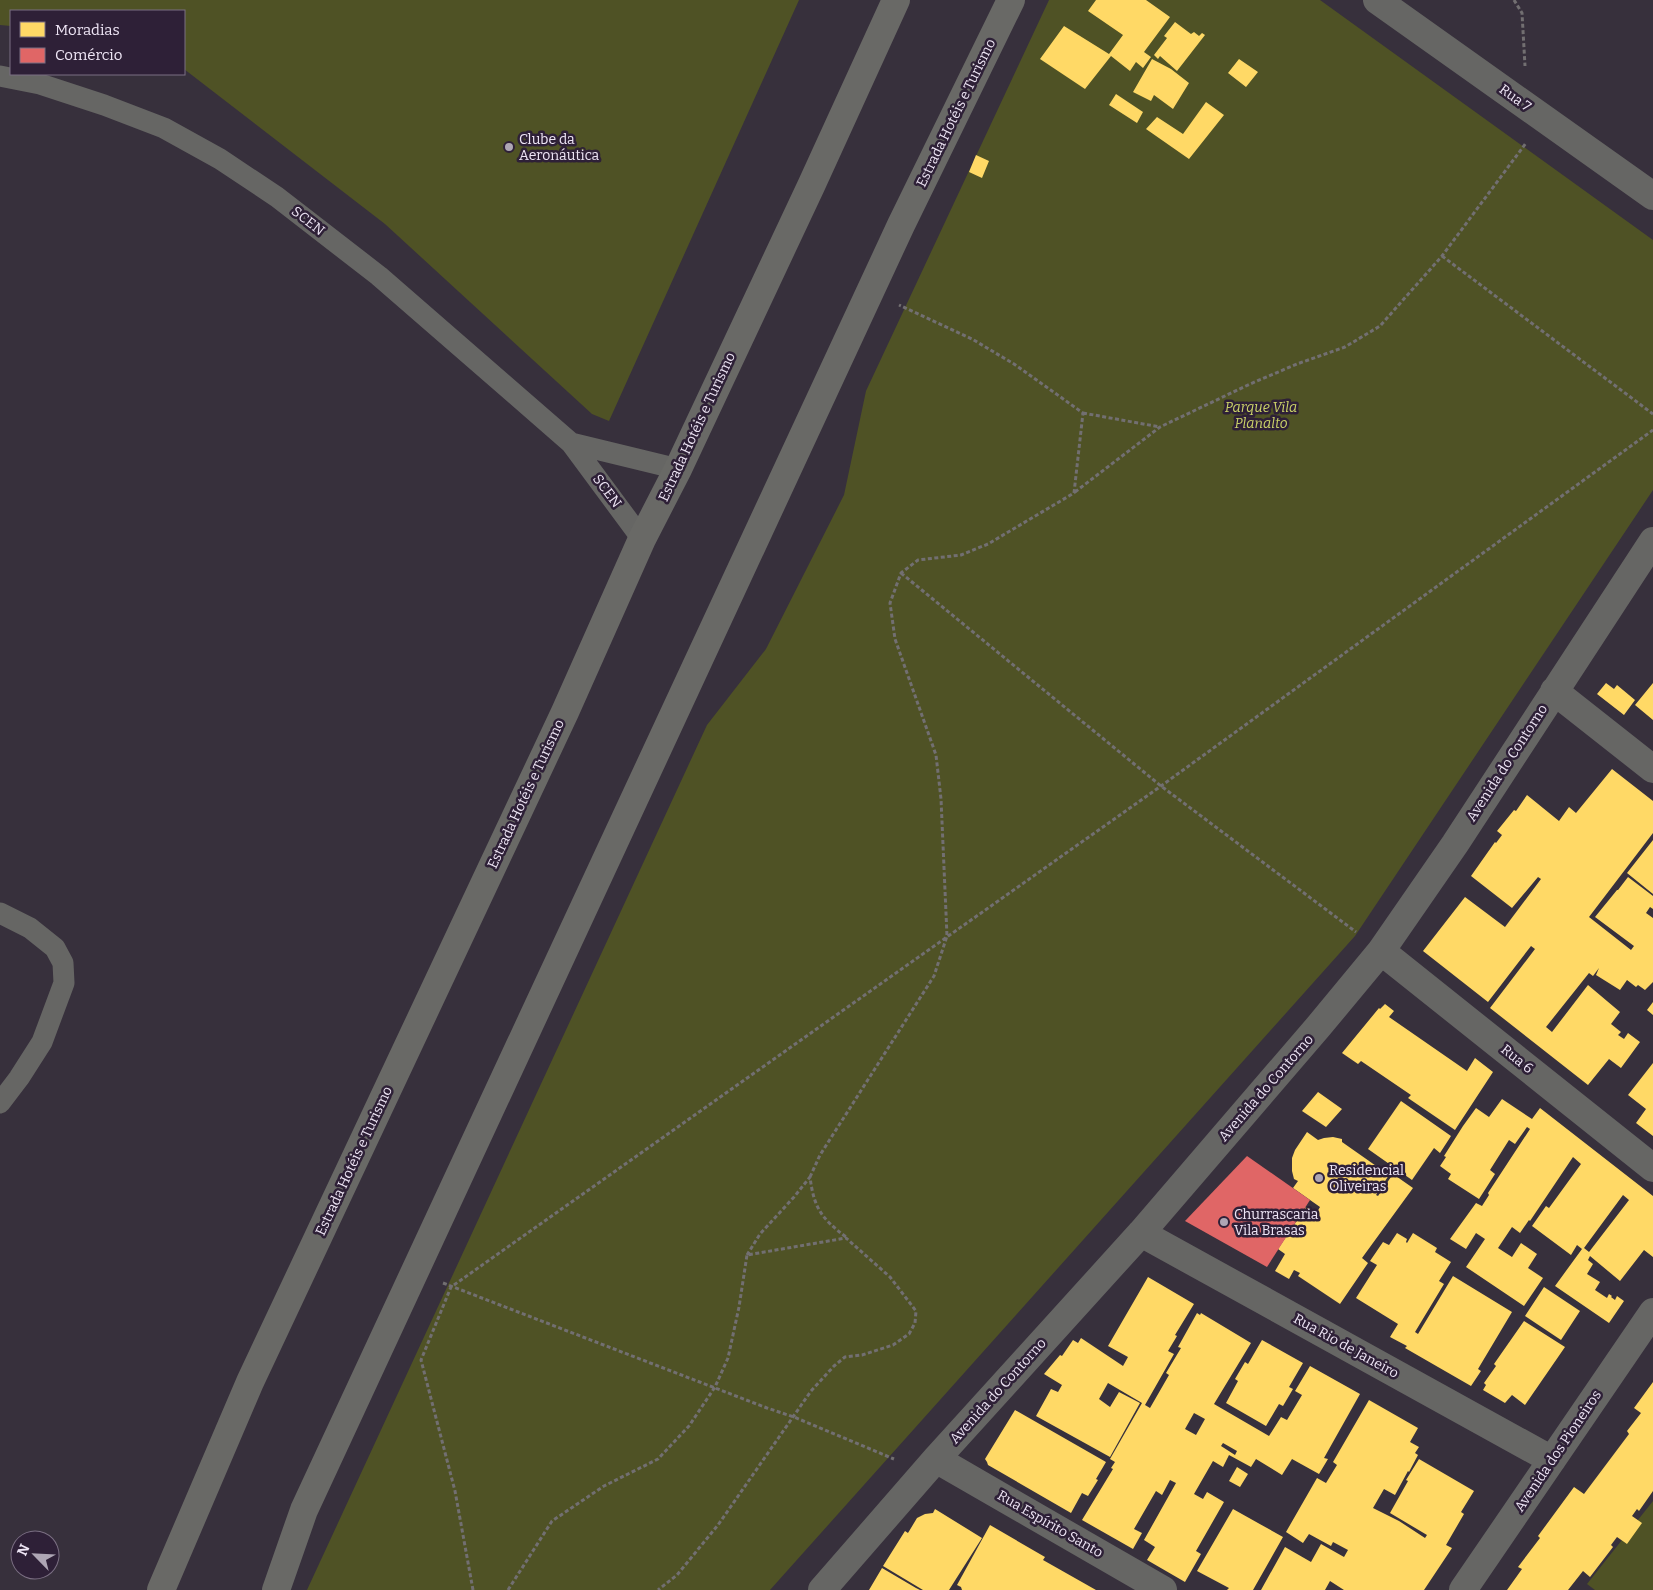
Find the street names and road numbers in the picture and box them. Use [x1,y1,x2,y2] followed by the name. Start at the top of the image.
[913,36,999,190] street label: Estrada Hotéis e Turismo
[1496,81,1534,115] street label: Rua 7
[288,203,328,239] street label: SCEN
[655,350,739,504] street label: Estrada Hotéis e Turismo
[589,471,625,511] street label: SCEN
[1463,701,1551,825] street label: Avenida do Contorno
[484,717,568,871] street label: Estrada Hotéis e Turismo
[1215,1031,1317,1145] street label: Avenida do Contorno
[1498,1041,1536,1077] street label: Rua 6
[312,1084,396,1238] street label: Estrada Hotéis e Turismo
[1290,1310,1402,1382] street label: Rua Rio de Janeiro
[946,1335,1050,1447] street label: Avenida do Contorno
[1511,1387,1605,1515] street label: Avenida dos Pioneiros
[994,1487,1106,1561] street label: Rua Espírito Santo

